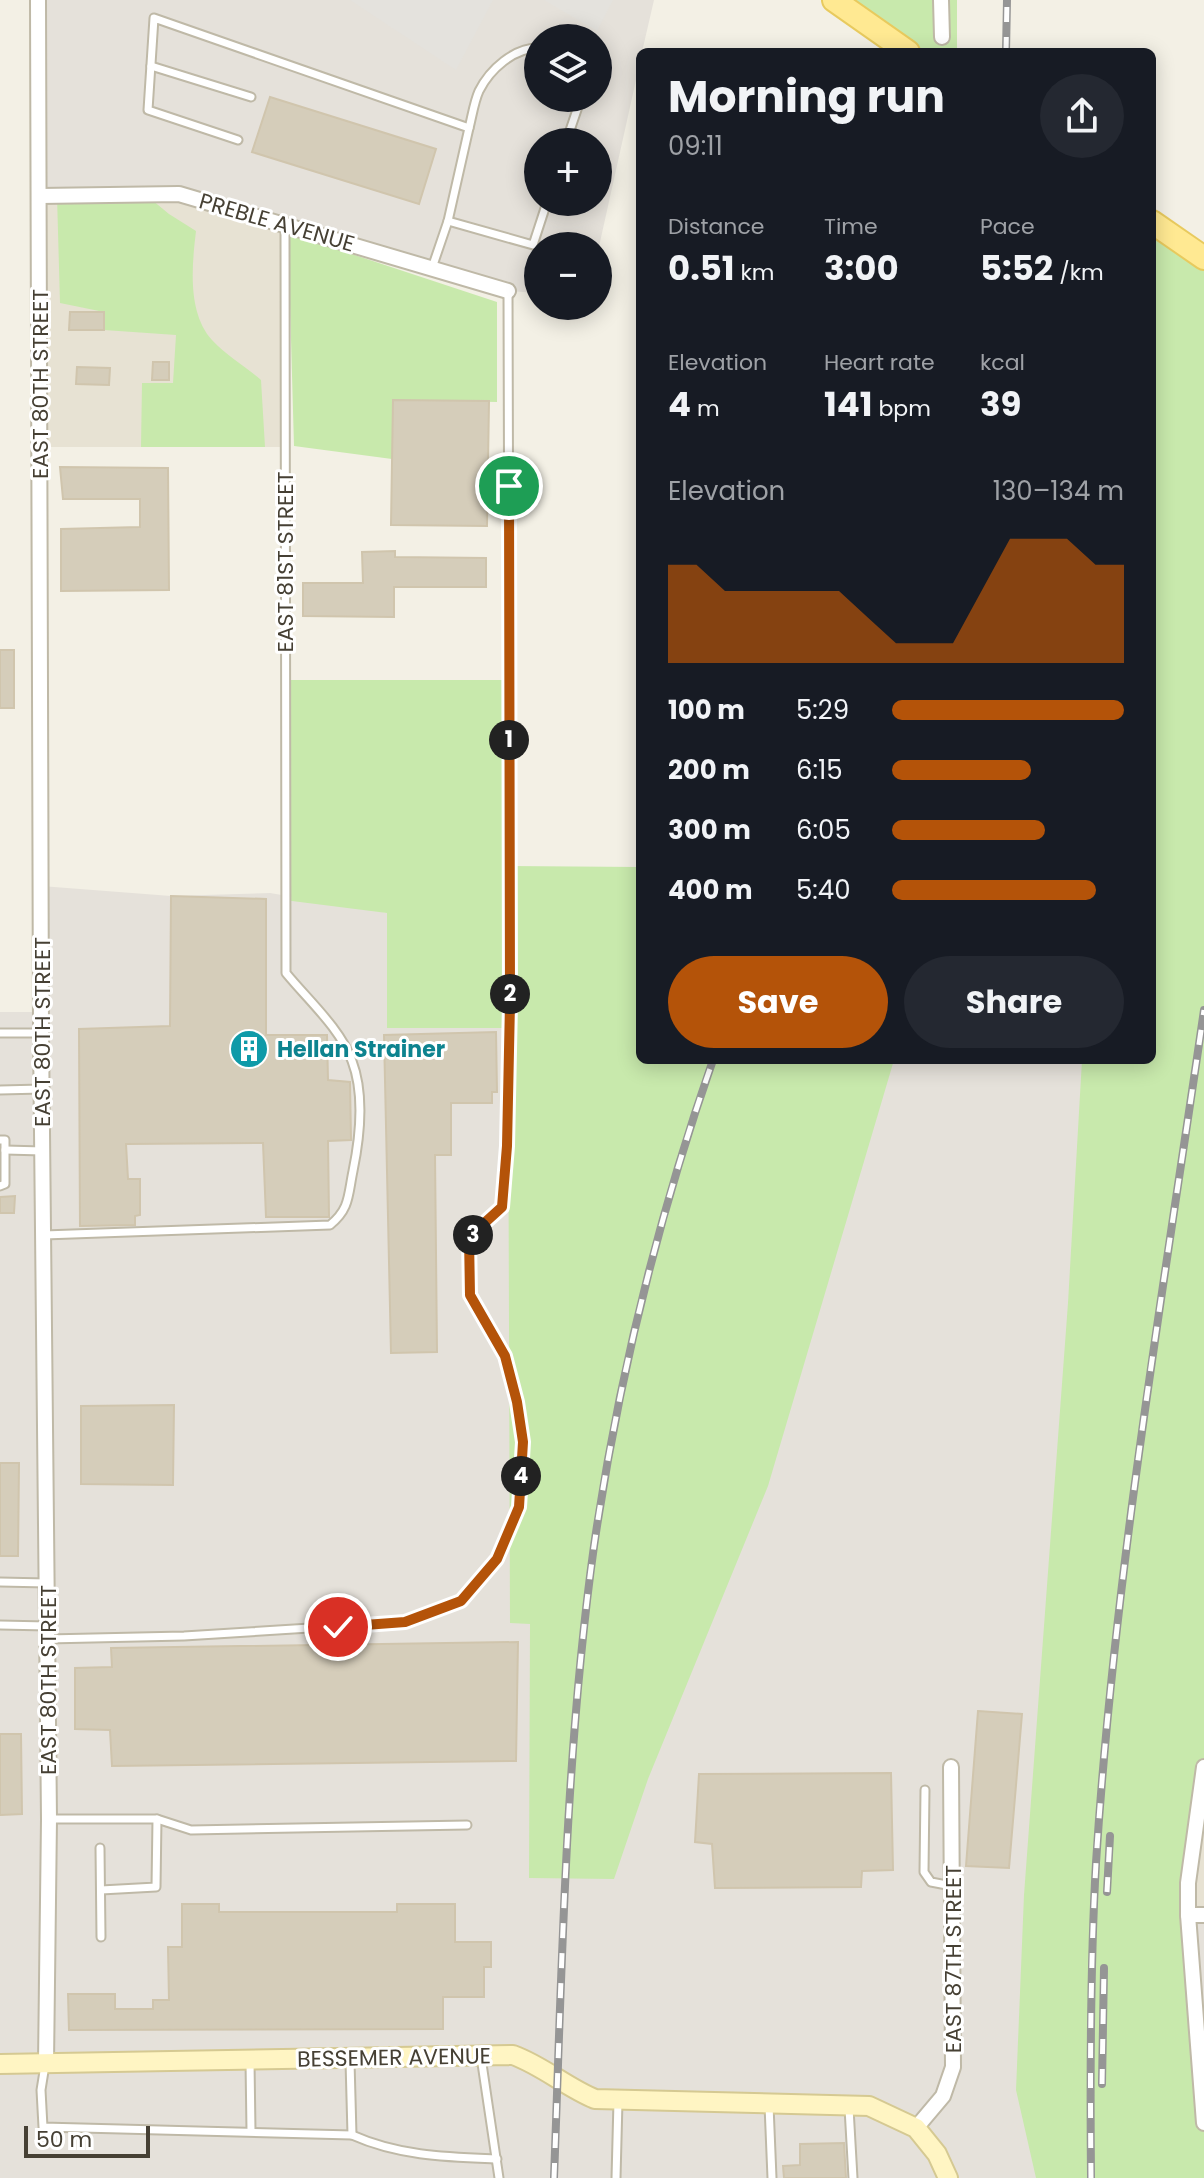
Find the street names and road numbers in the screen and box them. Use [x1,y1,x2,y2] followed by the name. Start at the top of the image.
[196,186,358,259] street label: PREBLE AVENUE
[25,289,56,479] street label: EAST 80TH STREET
[270,471,301,653] street label: EAST 81ST STREET
[27,937,58,1127] street label: EAST 80TH STREET
[33,1585,64,1775] street label: EAST 80TH STREET
[938,1865,969,2053] street label: EAST 87TH STREET
[297,2040,491,2075] street label: BESSEMER AVENUE

